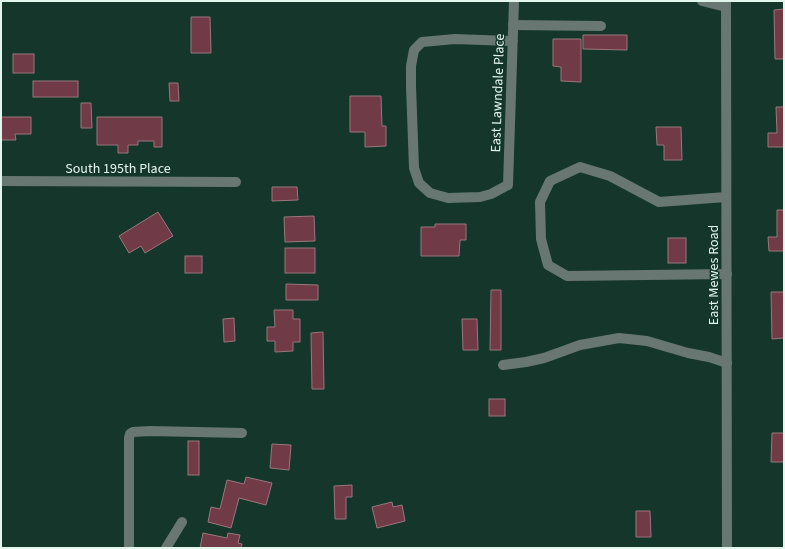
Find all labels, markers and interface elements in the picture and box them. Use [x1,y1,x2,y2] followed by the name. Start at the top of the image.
[486,33,510,153] street label: East Lawndale Place
[65,159,171,179] street label: South 195th Place
[704,225,724,325] street label: East Mewes Road

